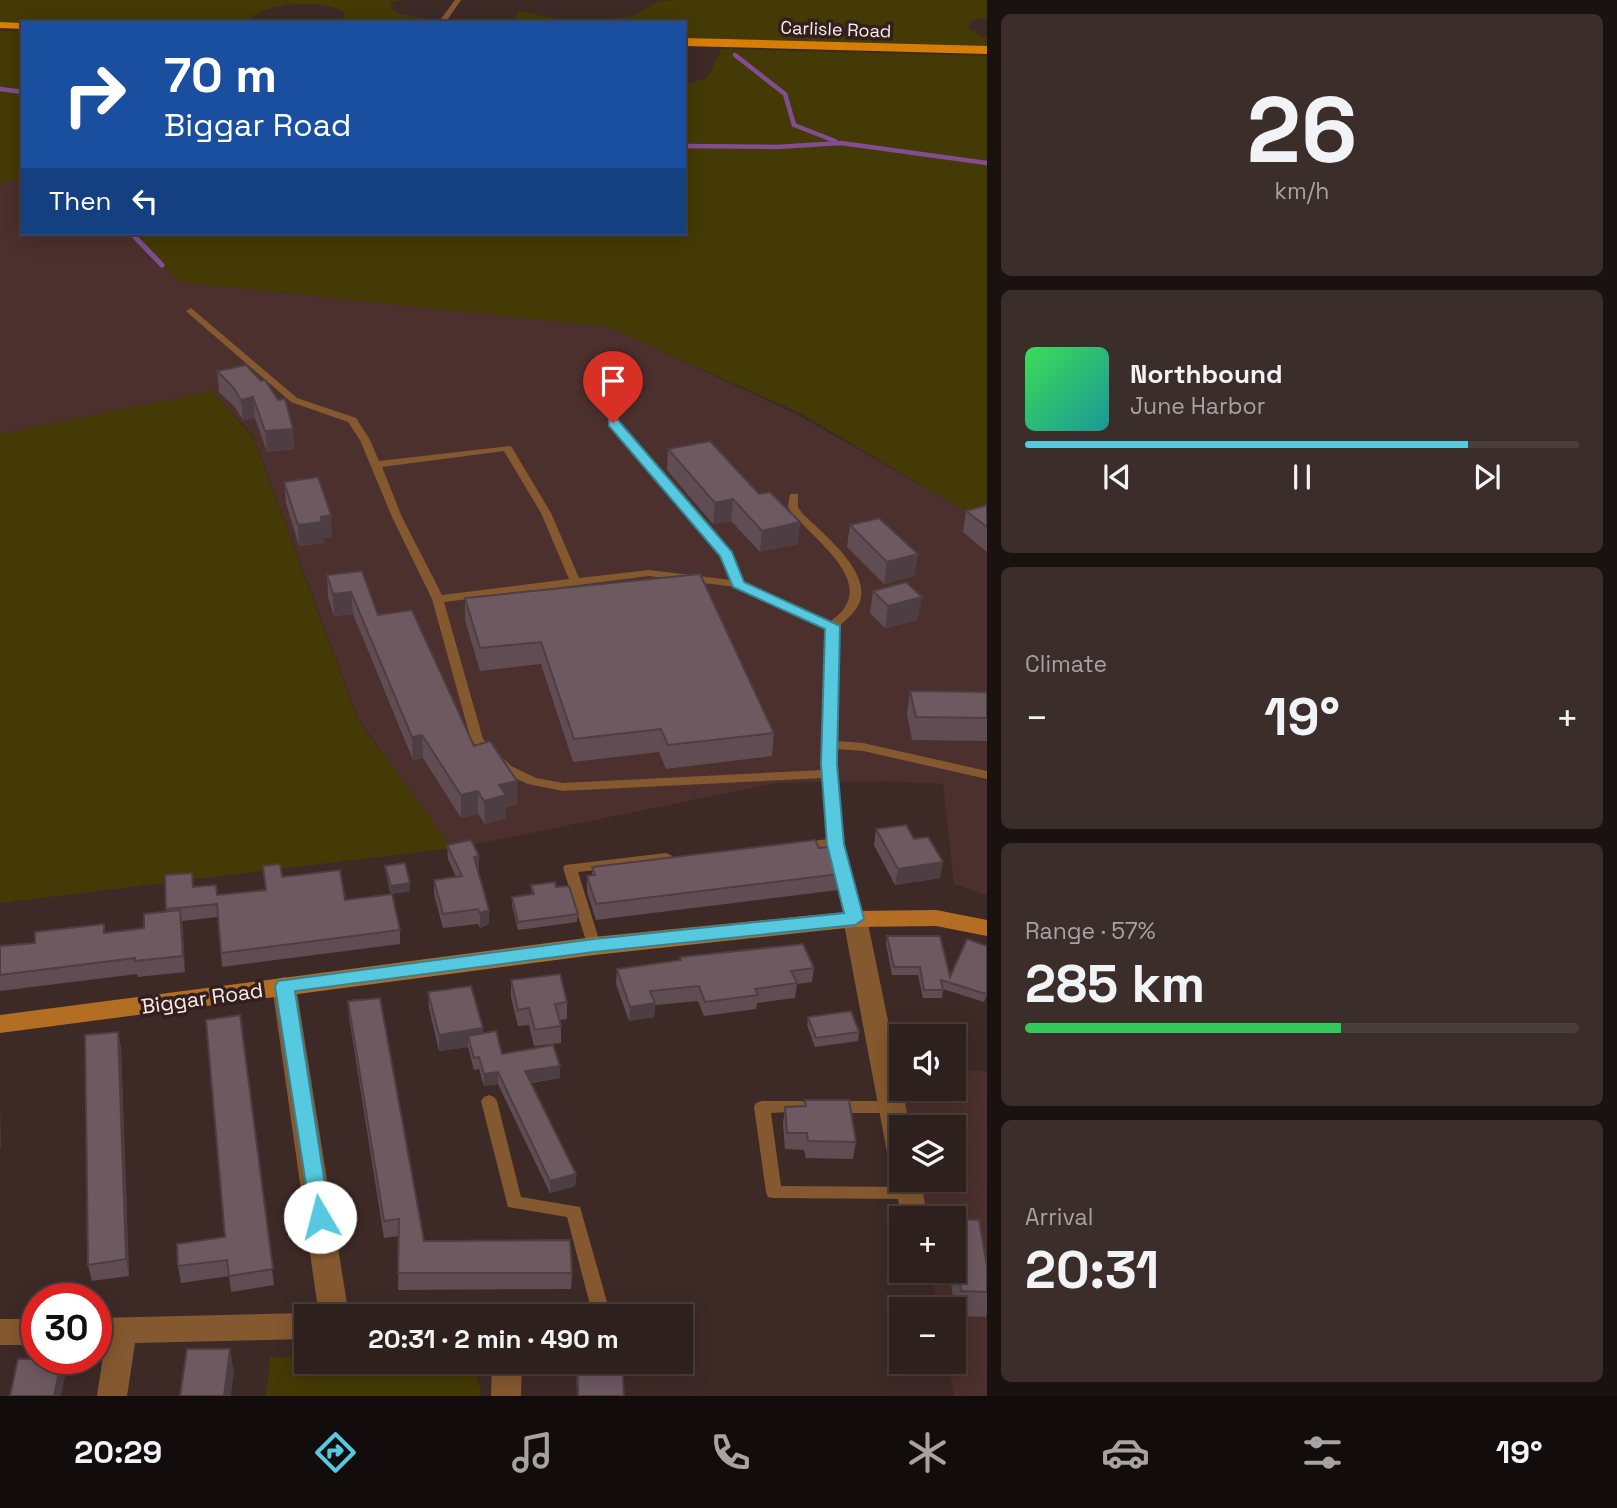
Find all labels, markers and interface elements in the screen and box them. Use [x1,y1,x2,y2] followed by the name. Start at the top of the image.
[780,16,892,42] street label: Carlisle Road
[164,44,277,106] text: 70 m
[49,49,140,140] icon: right
[1247,72,1357,189] text: 26
[164,105,351,145] text: Biggar Road
[1275,176,1329,206] text: km/h
[126,182,164,220] icon: left
[49,184,112,218] text: Then
[583,351,643,423] pin
[1130,357,1283,391] text: Northbound
[594,362,632,400] icon: arrive
[1130,391,1265,421] text: June Harbor
[1098,458,1136,496] icon: previous
[1283,458,1321,496] icon: pause
[1468,458,1506,496] icon: next
[1025,649,1107,679] text: Climate
[1264,684,1340,750] text: 19°
[1025,694,1049,742] text: −
[1555,694,1579,742] text: +
[1025,916,1156,946] text: Range · 57%
[1025,951,1205,1017] text: 285 km
[139,976,265,1020] street label: Biggar Road
[889,1024,966,1374] map controls
[889,1024,966,1101] button: sound
[889,1115,966,1192] button: layers
[283,1180,357,1254] position arrow
[1025,1202,1093,1232] text: Arrival
[889,1206,966,1283] button: +
[1025,1237,1159,1303] text: 20:31
[21,1283,112,1374] speed limit sign: 30
[889,1297,966,1374] button: −
[368,1322,619,1356] text: 20:31 · 2 min · 490 m
[311,1428,360,1477] icon: directions
[508,1428,557,1477] icon: music
[706,1428,755,1477] icon: phone
[903,1428,952,1477] icon: climate
[1101,1428,1150,1477] icon: car
[1298,1428,1347,1477] icon: filters
[74,1432,162,1472] text: 20:29
[1496,1432,1543,1472] text: 19°

